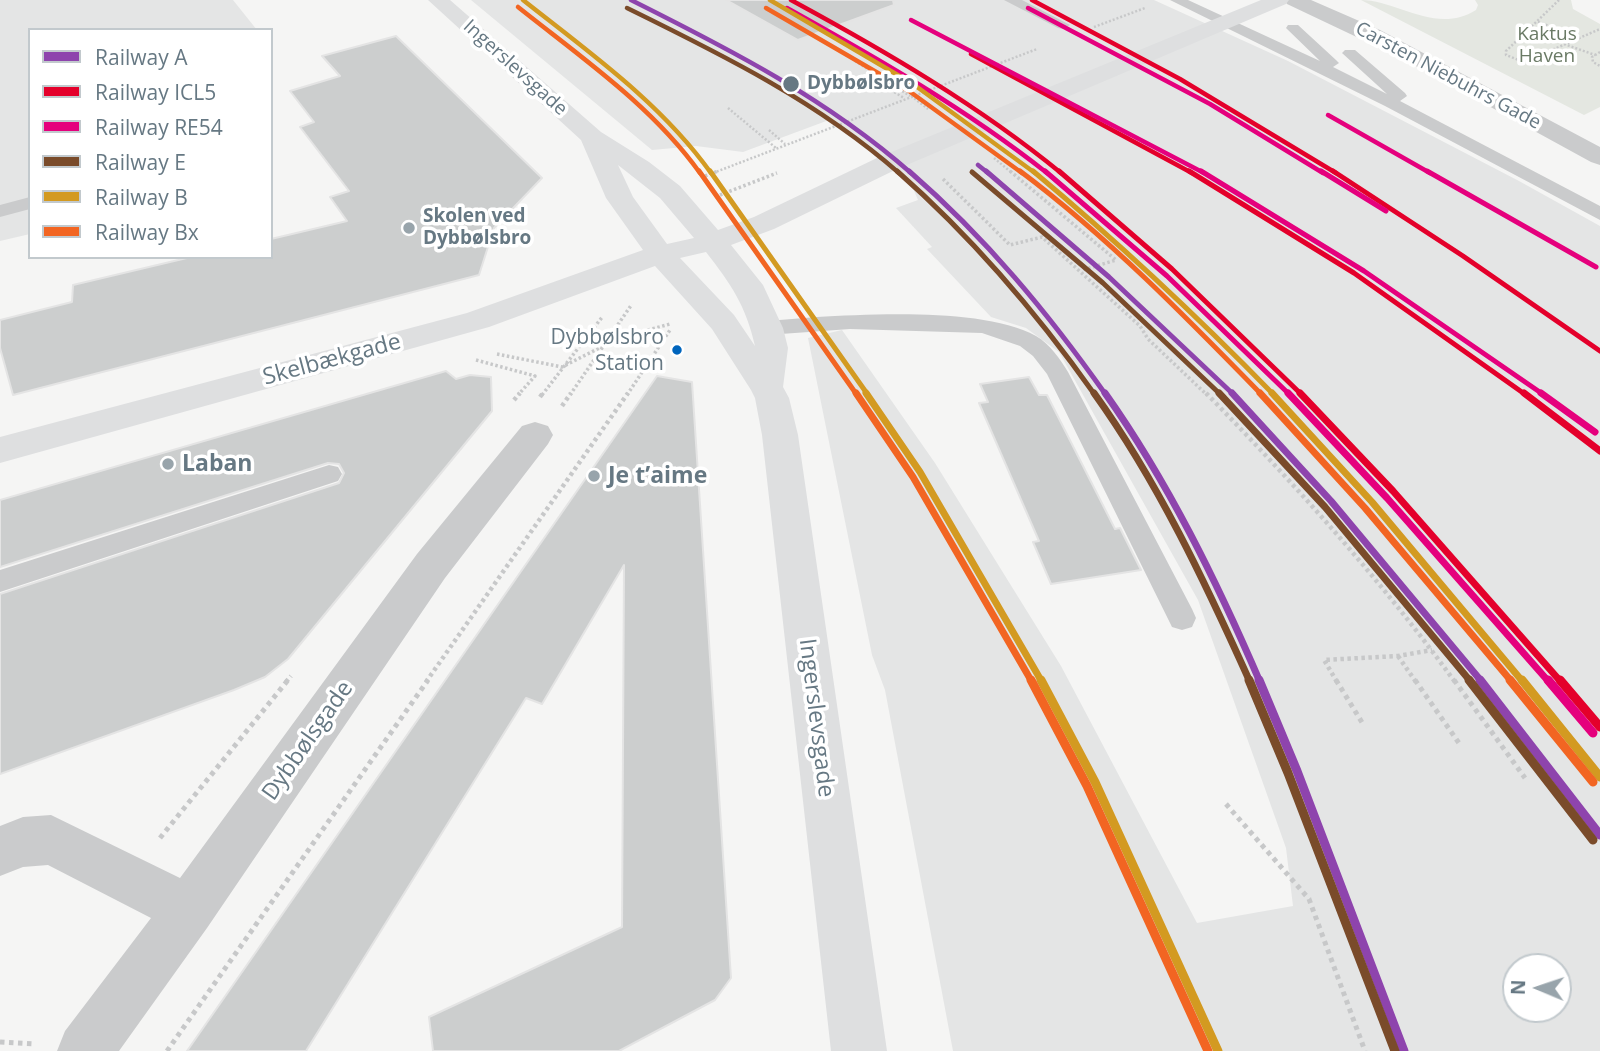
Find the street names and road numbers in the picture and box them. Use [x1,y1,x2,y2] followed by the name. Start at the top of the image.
[458,15,572,121] street label: Ingerslevsgade
[1351,17,1545,135] street label: Carsten Niebuhrs Gade
[260,328,404,392] street label: Skelbækgade
[793,637,839,799] street label: Ingerslevsgade
[257,676,359,806] street label: Dybbølsgade

